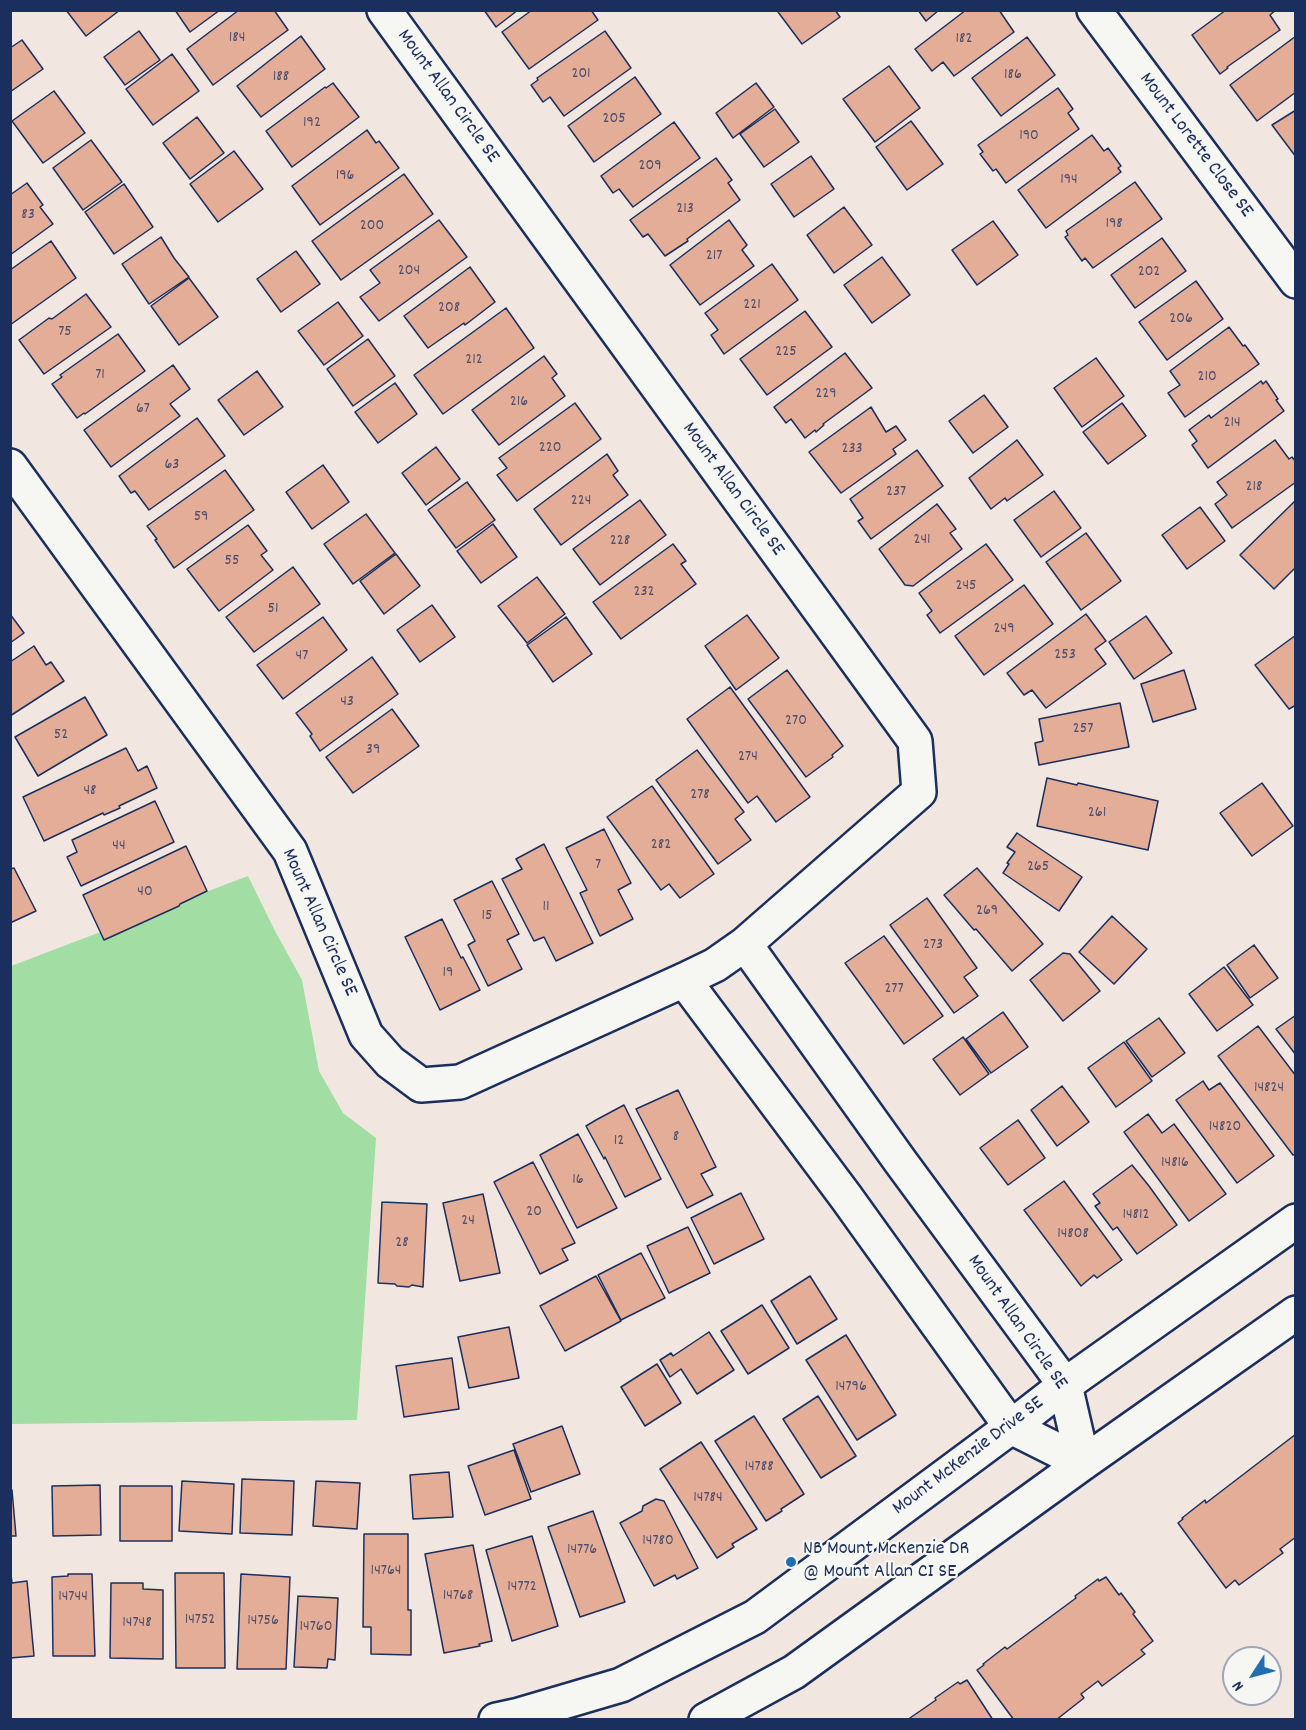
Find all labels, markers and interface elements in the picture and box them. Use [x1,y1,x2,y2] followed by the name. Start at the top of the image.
[391,26,503,168] street label: Mount Allan Circle SE
[229,29,245,49] house number: 184
[956,30,972,50] house number: 182
[571,65,591,85] house number: 201
[1004,66,1022,86] house number: 186
[273,68,289,88] house number: 188
[1133,69,1257,223] street label: Mount Lorette Close SE
[602,110,626,130] house number: 205
[303,114,321,134] house number: 192
[1019,127,1039,147] house number: 190
[638,157,662,177] house number: 209
[336,167,354,187] house number: 196
[1060,171,1078,191] house number: 194
[676,200,694,220] house number: 213
[21,206,35,226] house number: 83
[1105,215,1123,235] house number: 198
[360,217,384,237] house number: 200
[706,247,722,267] house number: 217
[398,262,420,282] house number: 204
[1138,263,1160,283] house number: 202
[743,296,761,316] house number: 221
[438,299,460,319] house number: 208
[1169,310,1193,330] house number: 206
[58,323,72,343] house number: 75
[775,343,797,363] house number: 225
[465,351,483,371] house number: 212
[95,366,105,386] house number: 71
[1197,368,1217,388] house number: 210
[815,385,837,405] house number: 229
[510,393,528,413] house number: 216
[136,400,150,420] house number: 67
[1223,414,1241,434] house number: 214
[676,419,788,561] street label: Mount Allan Circle SE
[539,439,561,459] house number: 220
[841,440,863,460] house number: 233
[165,456,179,476] house number: 63
[1246,478,1262,498] house number: 218
[886,483,906,503] house number: 237
[571,492,591,512] house number: 224
[194,508,208,528] house number: 59
[913,531,931,551] house number: 241
[610,532,630,552] house number: 228
[225,552,239,572] house number: 55
[955,577,977,597] house number: 245
[633,583,655,603] house number: 232
[268,600,278,620] house number: 51
[994,620,1014,640] house number: 249
[1054,646,1076,666] house number: 253
[296,647,308,667] house number: 47
[340,693,354,713] house number: 43
[785,712,807,732] house number: 270
[1073,720,1093,740] house number: 257
[54,726,68,746] house number: 52
[366,741,380,761] house number: 39
[738,748,758,768] house number: 274
[83,782,97,802] house number: 48
[690,786,710,806] house number: 278
[1088,804,1106,824] house number: 261
[651,836,671,856] house number: 282
[112,837,126,857] house number: 44
[275,845,361,1001] street label: Mount Allan Circle SE
[595,856,601,876] house number: 7
[1027,858,1049,878] house number: 265
[137,883,153,903] house number: 40
[542,898,550,918] house number: 11
[976,902,998,922] house number: 269
[482,907,492,927] house number: 15
[923,936,943,956] house number: 273
[443,964,453,984] house number: 19
[884,980,904,1000] house number: 277
[1254,1079,1284,1099] house number: 14824
[1209,1118,1241,1138] house number: 14820
[673,1128,679,1148] house number: 8
[614,1132,624,1152] house number: 12
[1161,1154,1189,1174] house number: 14816
[572,1171,584,1191] house number: 16
[526,1203,542,1223] house number: 20
[1122,1206,1150,1226] house number: 14812
[461,1212,475,1232] house number: 24
[1057,1225,1089,1245] house number: 14808
[395,1234,409,1254] house number: 28
[961,1251,1071,1395] street label: Mount Allan Circle SE
[835,1378,867,1398] house number: 14796
[889,1392,1049,1522] street label: Mount McKenzie Drive SE
[744,1458,774,1478] house number: 14788
[693,1489,723,1509] house number: 14784
[642,1532,674,1552] house number: 14780
[803,1538,969,1585] place label: NB Mount McKenzie DR @ Mount Allan CI SE
[567,1541,597,1561] house number: 14776
[784,1555,798,1569] marker: NB Mount McKenzie DR @ Mount Allan CI SE
[371,1562,401,1582] house number: 14764
[507,1578,537,1598] house number: 14772
[443,1587,473,1607] house number: 14768
[58,1588,88,1608] house number: 14744
[185,1611,215,1631] house number: 14752
[247,1612,279,1632] house number: 14756
[122,1614,152,1634] house number: 14748
[300,1618,332,1638] house number: 14760
[1222,1646,1282,1706] north arrow
[1227,1676,1250,1696] text: N

